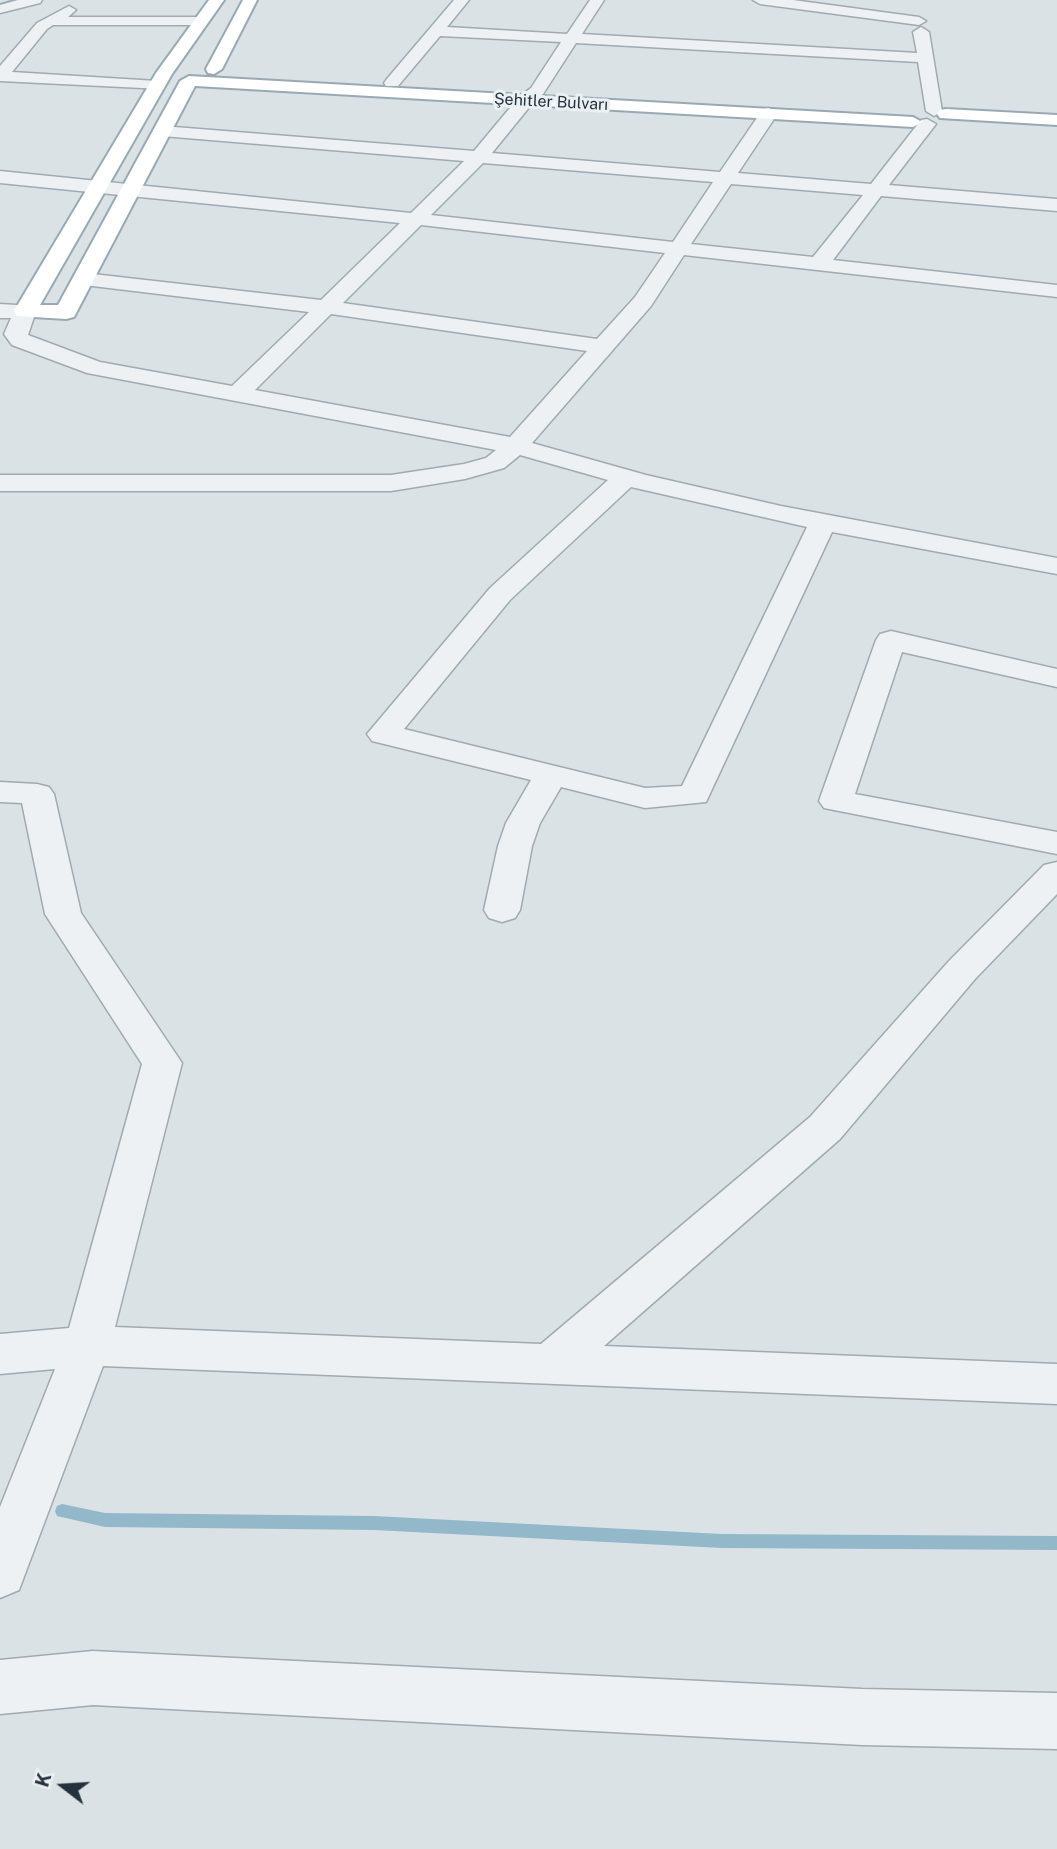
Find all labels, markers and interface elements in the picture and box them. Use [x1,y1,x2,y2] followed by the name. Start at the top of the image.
[493,89,609,115] street label: Şehitler Bulvarı
[28,1751,98,1821] north arrow
[30,1770,55,1790] text: K

